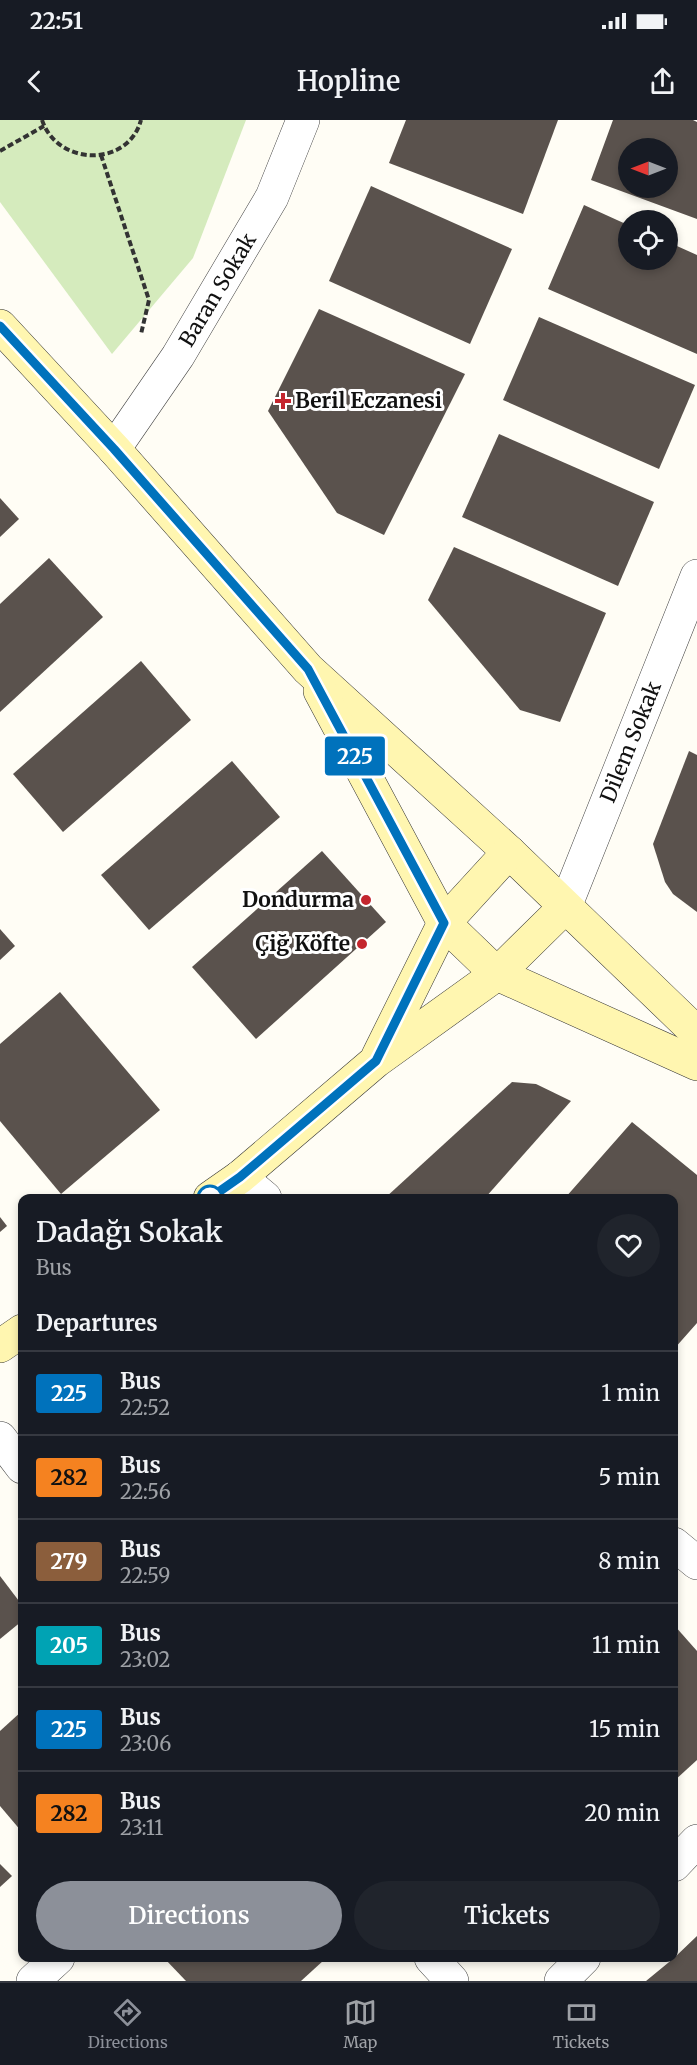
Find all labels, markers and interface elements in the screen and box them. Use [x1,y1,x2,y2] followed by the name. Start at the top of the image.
[30,7,83,35] text: 22:51
[297,64,400,98] text: Hopline
[18,65,51,98] icon: back
[646,65,679,98] icon: share
[618,138,678,198] north arrow
[618,138,678,270] map controls
[618,210,678,270] button: locate
[173,227,262,351] street label: Baran Sokak
[295,387,442,414] place label: Beril Eczanesi
[276,394,290,408] marker: Beril Eczanesi
[594,677,667,806] street label: Dilem Sokak
[320,736,389,776] line badge: 225
[337,743,373,770] text: 225
[242,886,354,913] place label: Dondurma
[359,893,373,907] marker: Dondurma
[256,930,350,957] place label: Çiğ Köfte
[355,937,369,951] marker: Çiğ Köfte
[197,1185,223,1211] unlabelled marker
[36,1214,223,1250] text: Dadağı Sokak
[597,1214,660,1277] button: heart
[36,1255,72,1280] text: Bus
[36,1309,158,1337] text: Departures
[120,1367,161,1395] text: Bus
[601,1379,660,1407] text: 1 min
[51,1380,87,1407] text: 225
[120,1395,170,1420] text: 22:52
[120,1451,161,1479] text: Bus
[598,1463,660,1491] text: 5 min
[50,1464,88,1491] text: 282
[120,1479,171,1504] text: 22:56
[120,1535,161,1563] text: Bus
[598,1547,660,1575] text: 8 min
[51,1548,87,1575] text: 279
[120,1563,170,1588] text: 22:59
[120,1619,161,1647] text: Bus
[592,1631,660,1659] text: 11 min
[50,1632,88,1659] text: 205
[120,1647,170,1672] text: 23:02
[120,1703,161,1731] text: Bus
[589,1715,660,1743] text: 15 min
[51,1716,87,1743] text: 225
[120,1731,171,1756] text: 23:06
[120,1787,161,1815] text: Bus
[584,1799,660,1827] text: 20 min
[50,1800,88,1827] text: 282
[120,1815,163,1840] text: 23:11
[36,1881,342,1950] button: Directions
[354,1881,660,1950] button: Tickets
[88,1996,168,2052] tab: Directions
[343,1996,377,2052] tab: Map
[553,1996,609,2052] tab: Tickets

